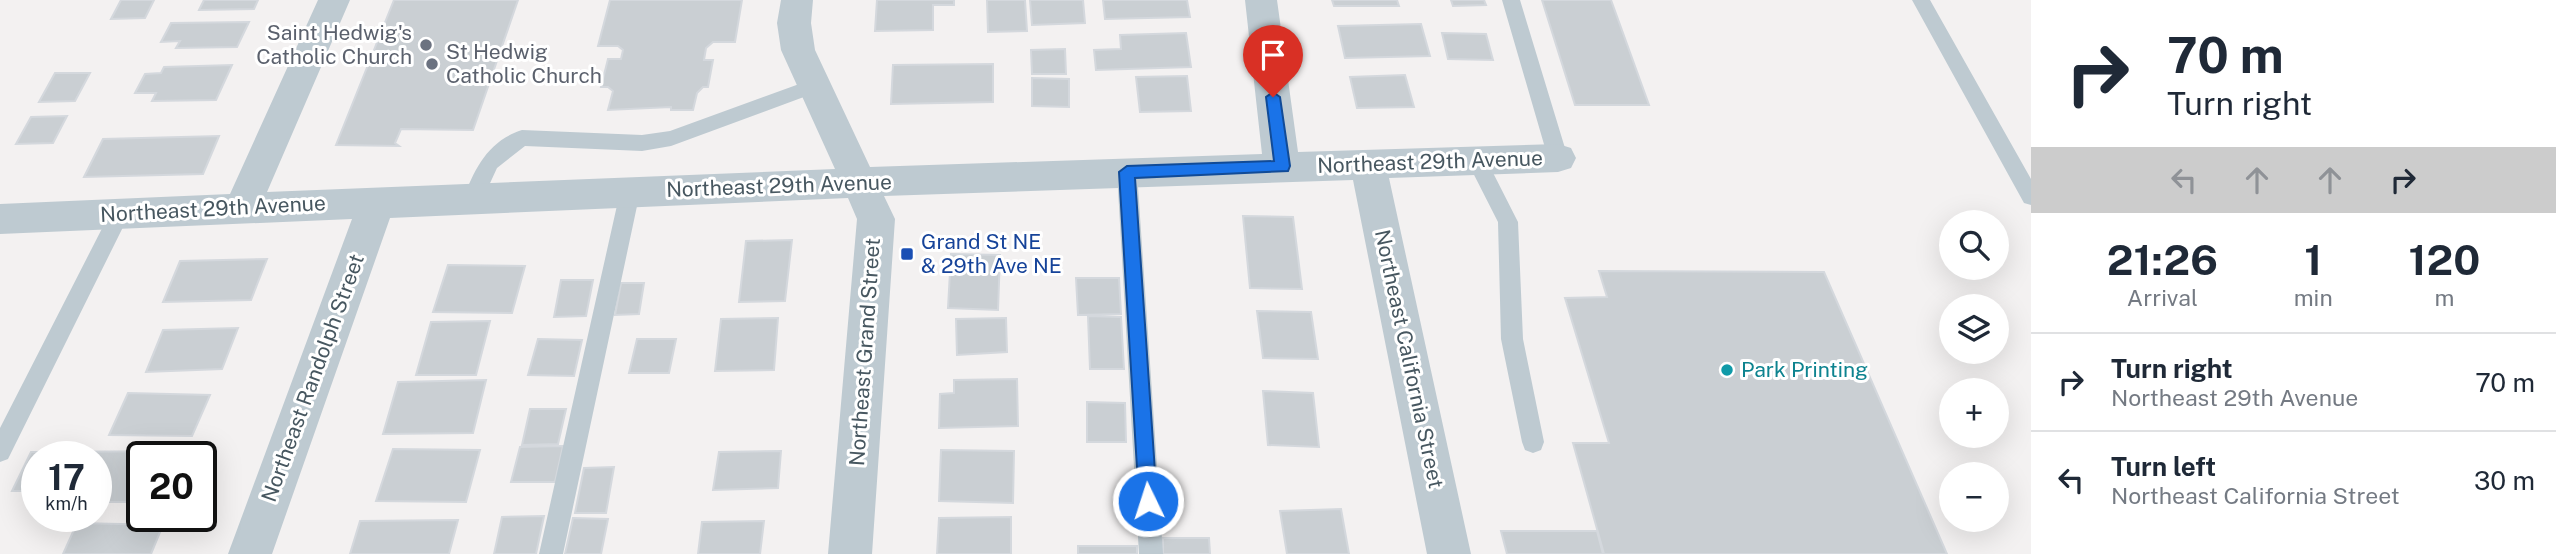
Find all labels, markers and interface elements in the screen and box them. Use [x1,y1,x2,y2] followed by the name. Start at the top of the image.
[256,20,412,69] place label: Saint Hedwig's Catholic Church
[1243,25,1303,97] pin
[2167,26,2284,84] text: 70 m
[2052,28,2143,119] icon: right
[1254,36,1292,74] icon: arrive
[418,37,434,53] marker: Saint Hedwig's Catholic Church
[446,39,602,88] place label: St Hedwig Catholic Church
[424,56,440,72] marker: St Hedwig Catholic Church
[2167,85,2312,122] text: Turn right
[1317,145,1543,178] street label: Northeast 29th Avenue
[2165,161,2203,199] icon: left
[2238,161,2276,199] icon: ahead
[2311,161,2349,199] icon: ahead
[2384,161,2422,199] icon: right
[666,169,892,202] street label: Northeast 29th Avenue
[100,190,326,227] street label: Northeast 29th Avenue
[1939,210,2009,532] map controls
[1939,210,2009,280] button: search
[1370,227,1449,490] street label: Northeast California Street
[921,229,1062,278] place label: Grand St NE & 29th Ave NE
[2107,235,2218,284] text: 21:26
[2304,235,2322,284] text: 1
[2408,235,2480,284] text: 120
[844,237,885,467] street label: Northeast Grand Street
[899,246,915,262] marker: Grand St NE & 29th Ave NE
[256,250,369,505] street label: Northeast Randolph Street
[2127,284,2198,311] text: Arrival
[2294,284,2333,311] text: min
[2434,284,2454,311] text: m
[1939,294,2009,364] button: layers
[2111,353,2233,384] text: Turn right
[1741,357,1868,382] place label: Park Printing
[1719,362,1735,378] marker: Park Printing
[2052,363,2090,401] icon: right
[2475,367,2535,398] text: 70 m
[1939,378,2009,448] button: +
[2111,384,2358,411] text: Northeast 29th Avenue
[126,441,217,532] speed limit sign: 20
[2111,451,2216,482] text: Turn left
[48,457,85,498] text: 17
[2052,461,2090,499] icon: left
[1939,462,2009,532] button: −
[1111,464,1185,538] position arrow
[2474,465,2535,496] text: 30 m
[2111,482,2400,509] text: Northeast California Street
[45,493,88,514] text: km/h

